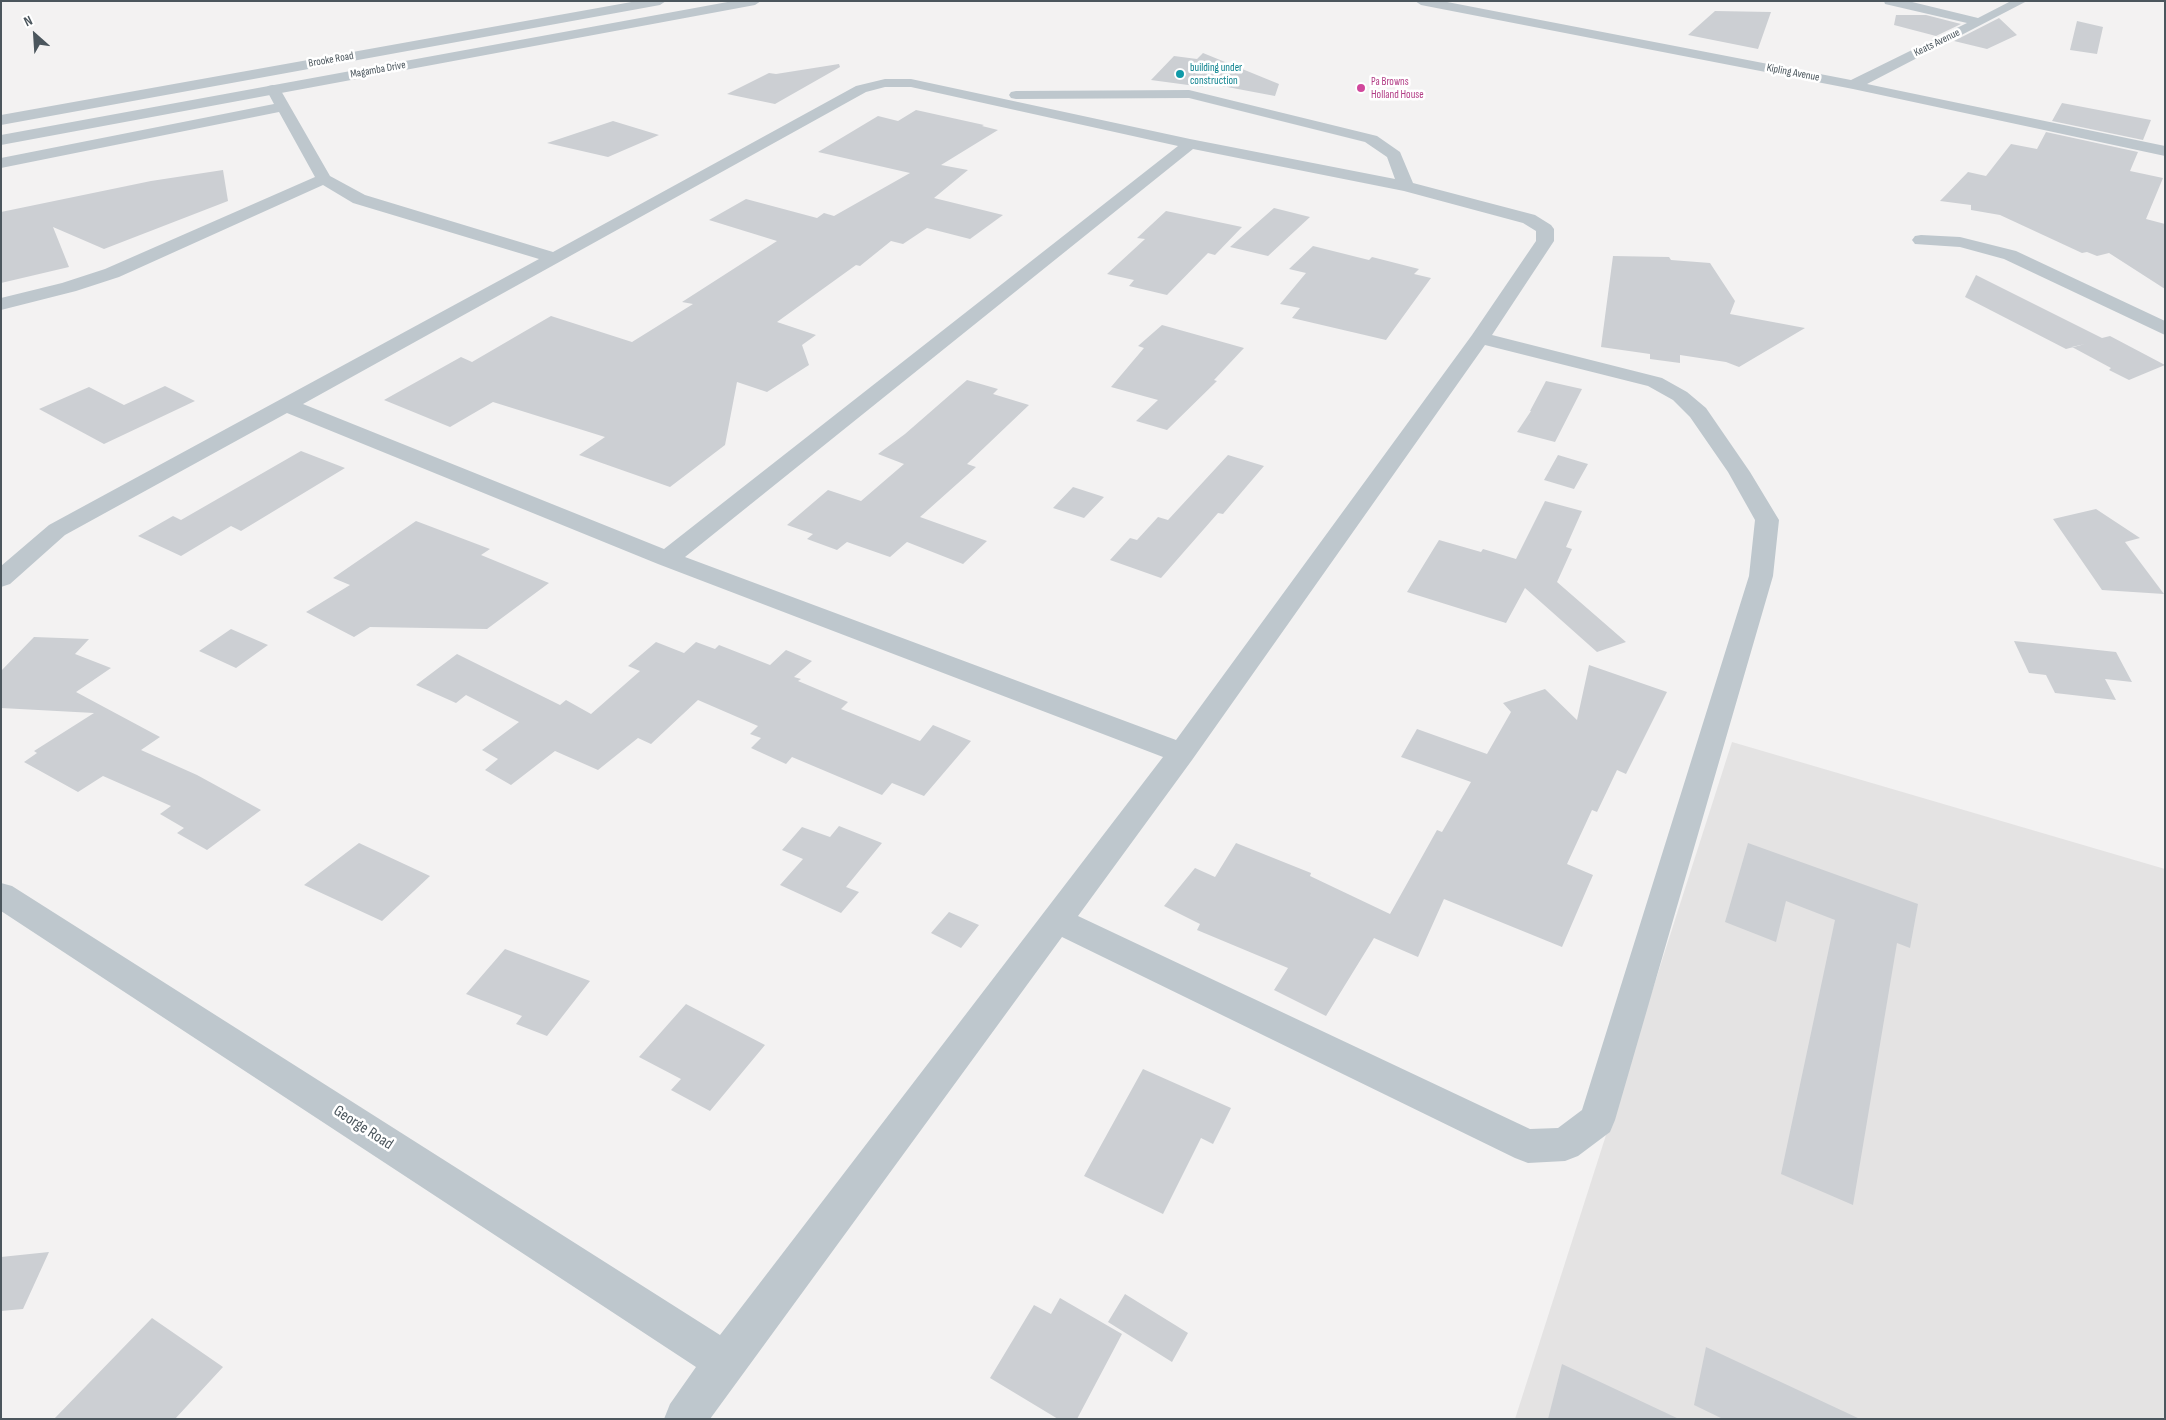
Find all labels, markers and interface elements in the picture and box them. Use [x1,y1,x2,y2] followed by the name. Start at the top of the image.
[10,10,60,60] north arrow
[21,12,35,30] text: N
[1912,26,1962,60] street label: Keats Avenue
[307,50,355,70] street label: Brooke Road
[349,59,407,81] street label: Magamba Drive
[1190,61,1242,87] place label: building under construction
[1765,61,1821,85] street label: Kipling Avenue
[1174,68,1186,80] marker: building under construction
[1371,75,1424,101] place label: Pa Browns Holland House
[1355,82,1367,94] marker: Pa Browns Holland House
[330,1102,396,1154] street label: George Road

